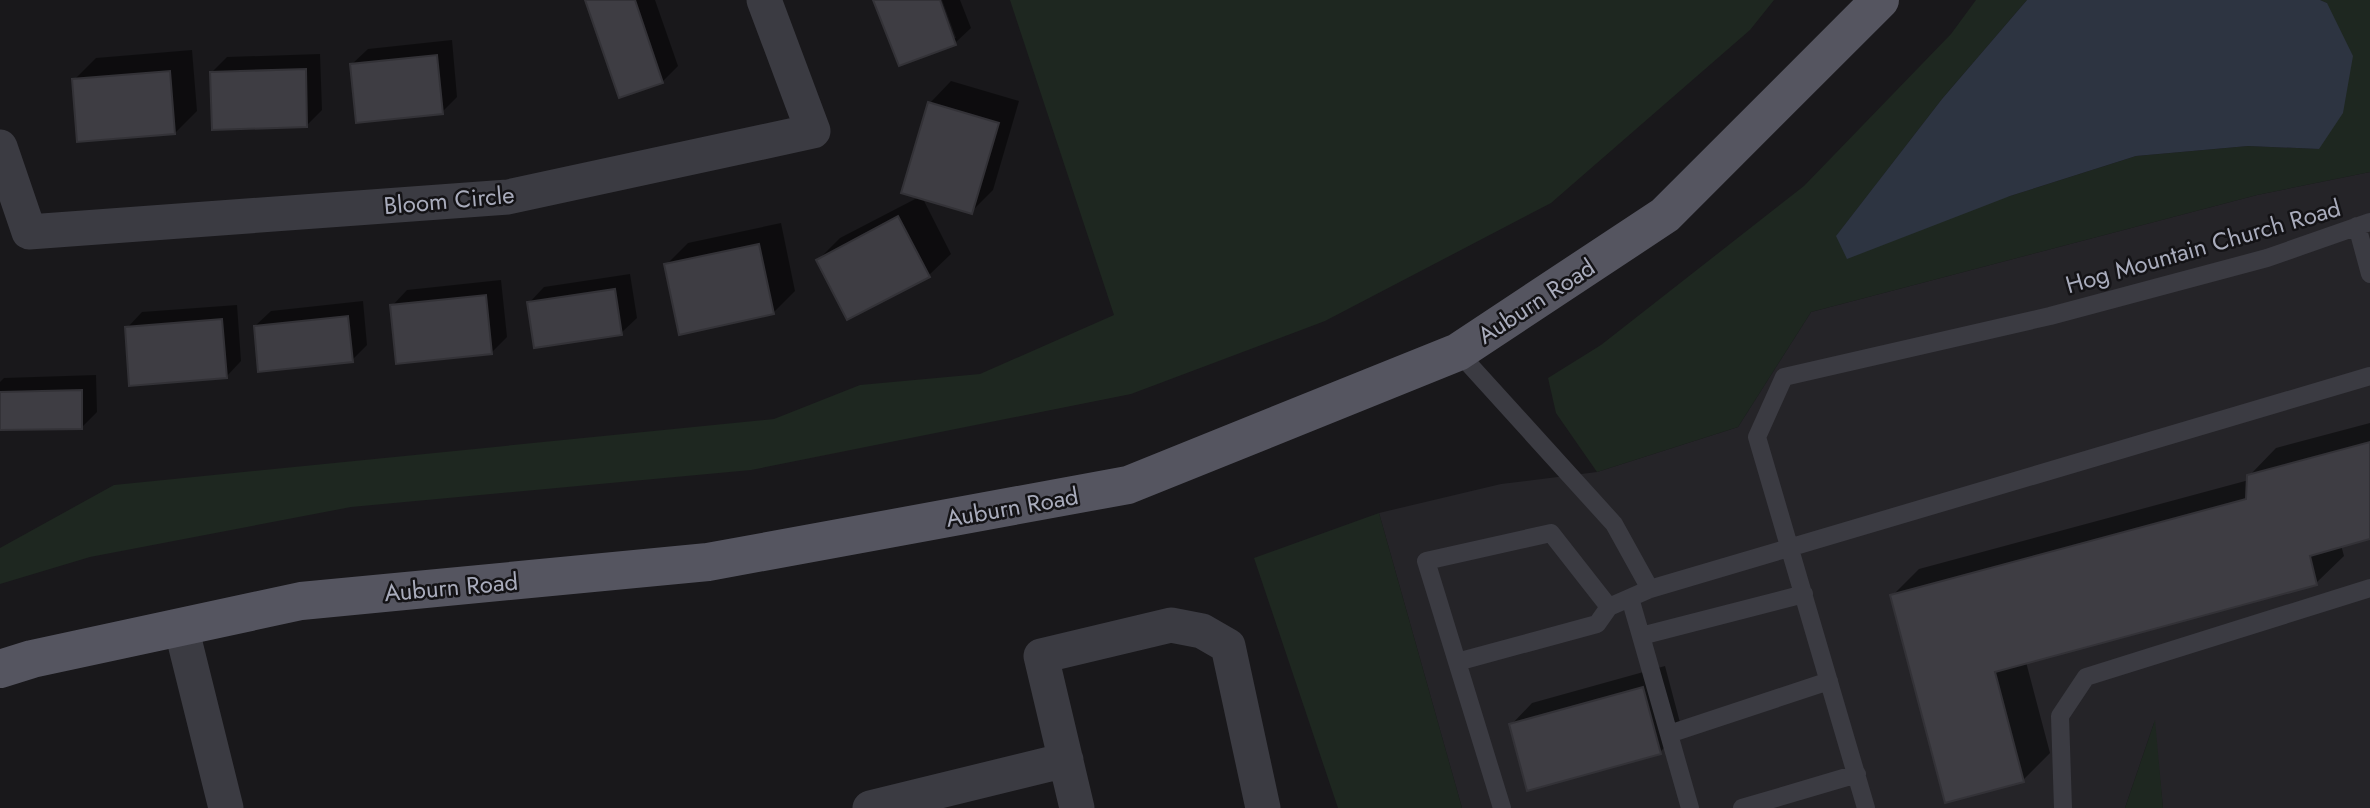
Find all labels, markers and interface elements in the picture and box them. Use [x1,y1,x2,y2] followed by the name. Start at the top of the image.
[382,177,516,223] street label: Bloom Circle
[2061,190,2345,302] street label: Hog Mountain Church Road
[1470,250,1602,352] street label: Auburn Road
[943,478,1081,536] street label: Auburn Road
[383,564,519,610] street label: Auburn Road

